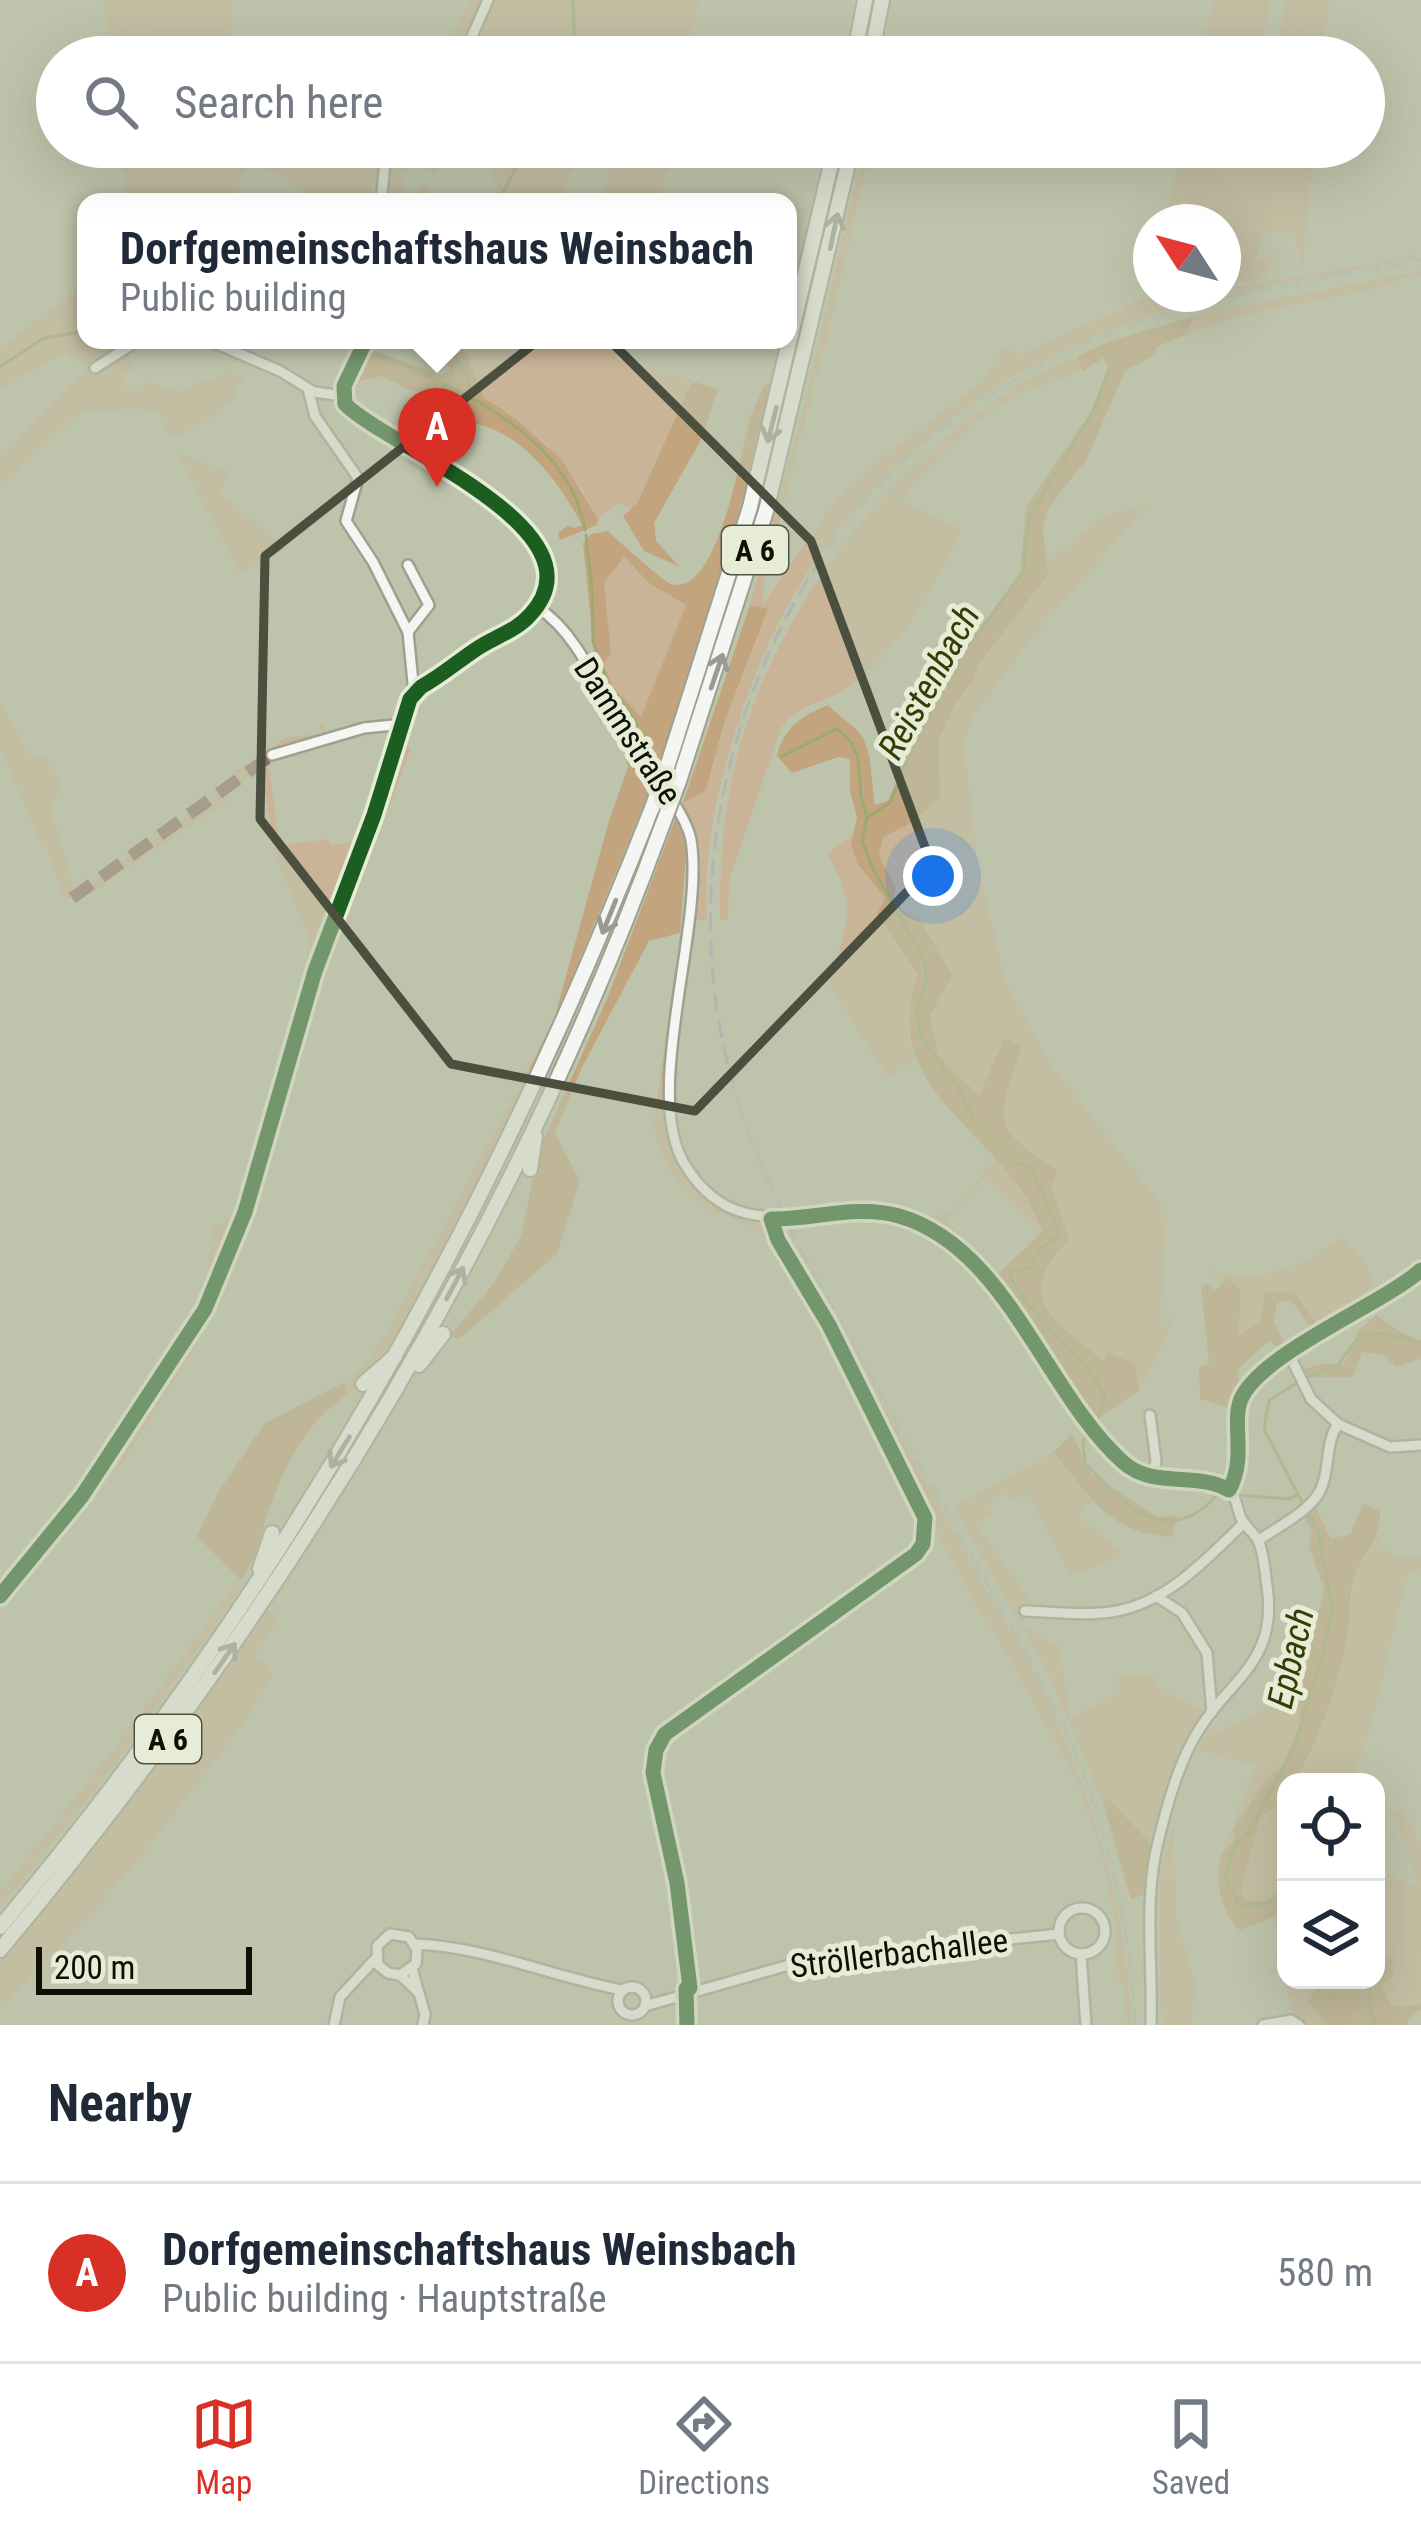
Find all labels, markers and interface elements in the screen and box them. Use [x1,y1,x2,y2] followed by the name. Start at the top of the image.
[36,36,1385,168] search box
[78,69,144,135] icon: search
[174,76,383,129] text: Search here
[77,193,797,349] popup
[1133,204,1241,312] north arrow
[824,212,847,250] one-way arrow
[120,222,754,275] text: Dorfgemeinschaftshaus Weinsbach
[120,275,347,321] text: Public building
[398,388,476,487] pin: A
[760,405,782,443] one-way arrow
[722,526,788,574] road number: A 6
[870,598,988,766] water label: Reistenbach
[566,650,690,812] street label: Dammstraße
[708,653,729,690] one-way arrow
[903,846,963,906] your location
[597,897,618,934] one-way arrow
[444,1266,467,1301] one-way arrow
[328,1434,352,1468] one-way arrow
[1259,1604,1323,1712] water label: Epbach
[212,1641,237,1675] one-way arrow
[135,1715,201,1763] road number: A 6
[1277,1773,1385,1989] map controls
[1277,1773,1385,1881] button: locate
[1277,1881,1385,1989] button: layers
[788,1920,1010,1986] street label: Ströllerbachallee
[36,1941,252,1994] scale bar
[54,1948,135,1987] text: 200 m
[48,2074,192,2133] text: Nearby
[162,2223,797,2276] text: Dorfgemeinschaftshaus Weinsbach
[75,2250,99,2296] text: A
[1277,2250,1373,2296] text: 580 m
[162,2276,607,2322] text: Public building · Hauptstraße
[191,2391,257,2502] tab: Map
[638,2391,770,2502] tab: Directions
[1152,2391,1230,2502] tab: Saved

